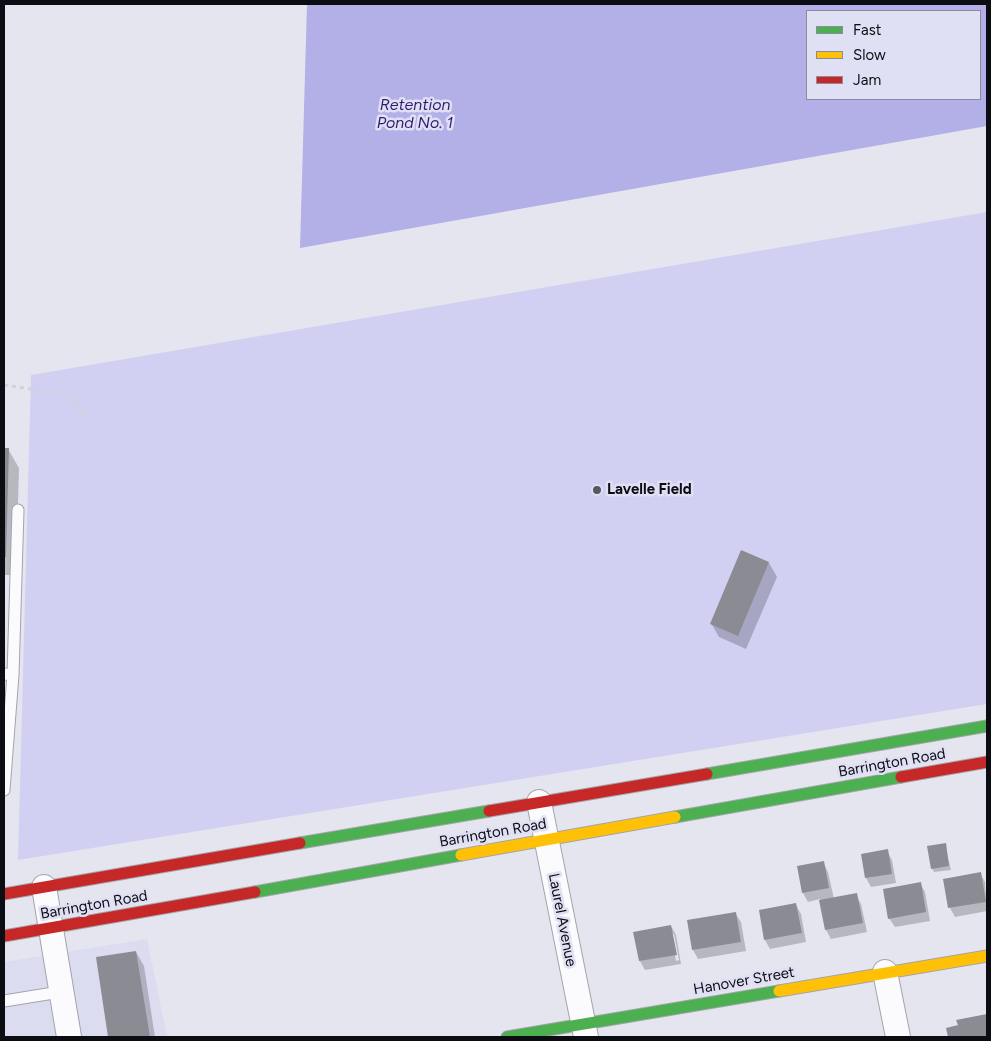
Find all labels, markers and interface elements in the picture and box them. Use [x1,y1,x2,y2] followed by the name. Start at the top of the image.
[806,10,981,100] legend
[853,21,881,39] text: Fast
[853,46,886,64] text: Slow
[853,71,881,89] text: Jam
[377,95,453,133] water label: Retention Pond No. 1
[607,481,692,499] place label: Lavelle Field
[591,484,603,496] marker: Lavelle Field
[837,745,947,781] street label: Barrington Road
[438,815,548,851] street label: Barrington Road
[544,872,580,968] street label: Laurel Avenue
[39,887,149,923] street label: Barrington Road
[692,963,796,999] street label: Hanover Street

